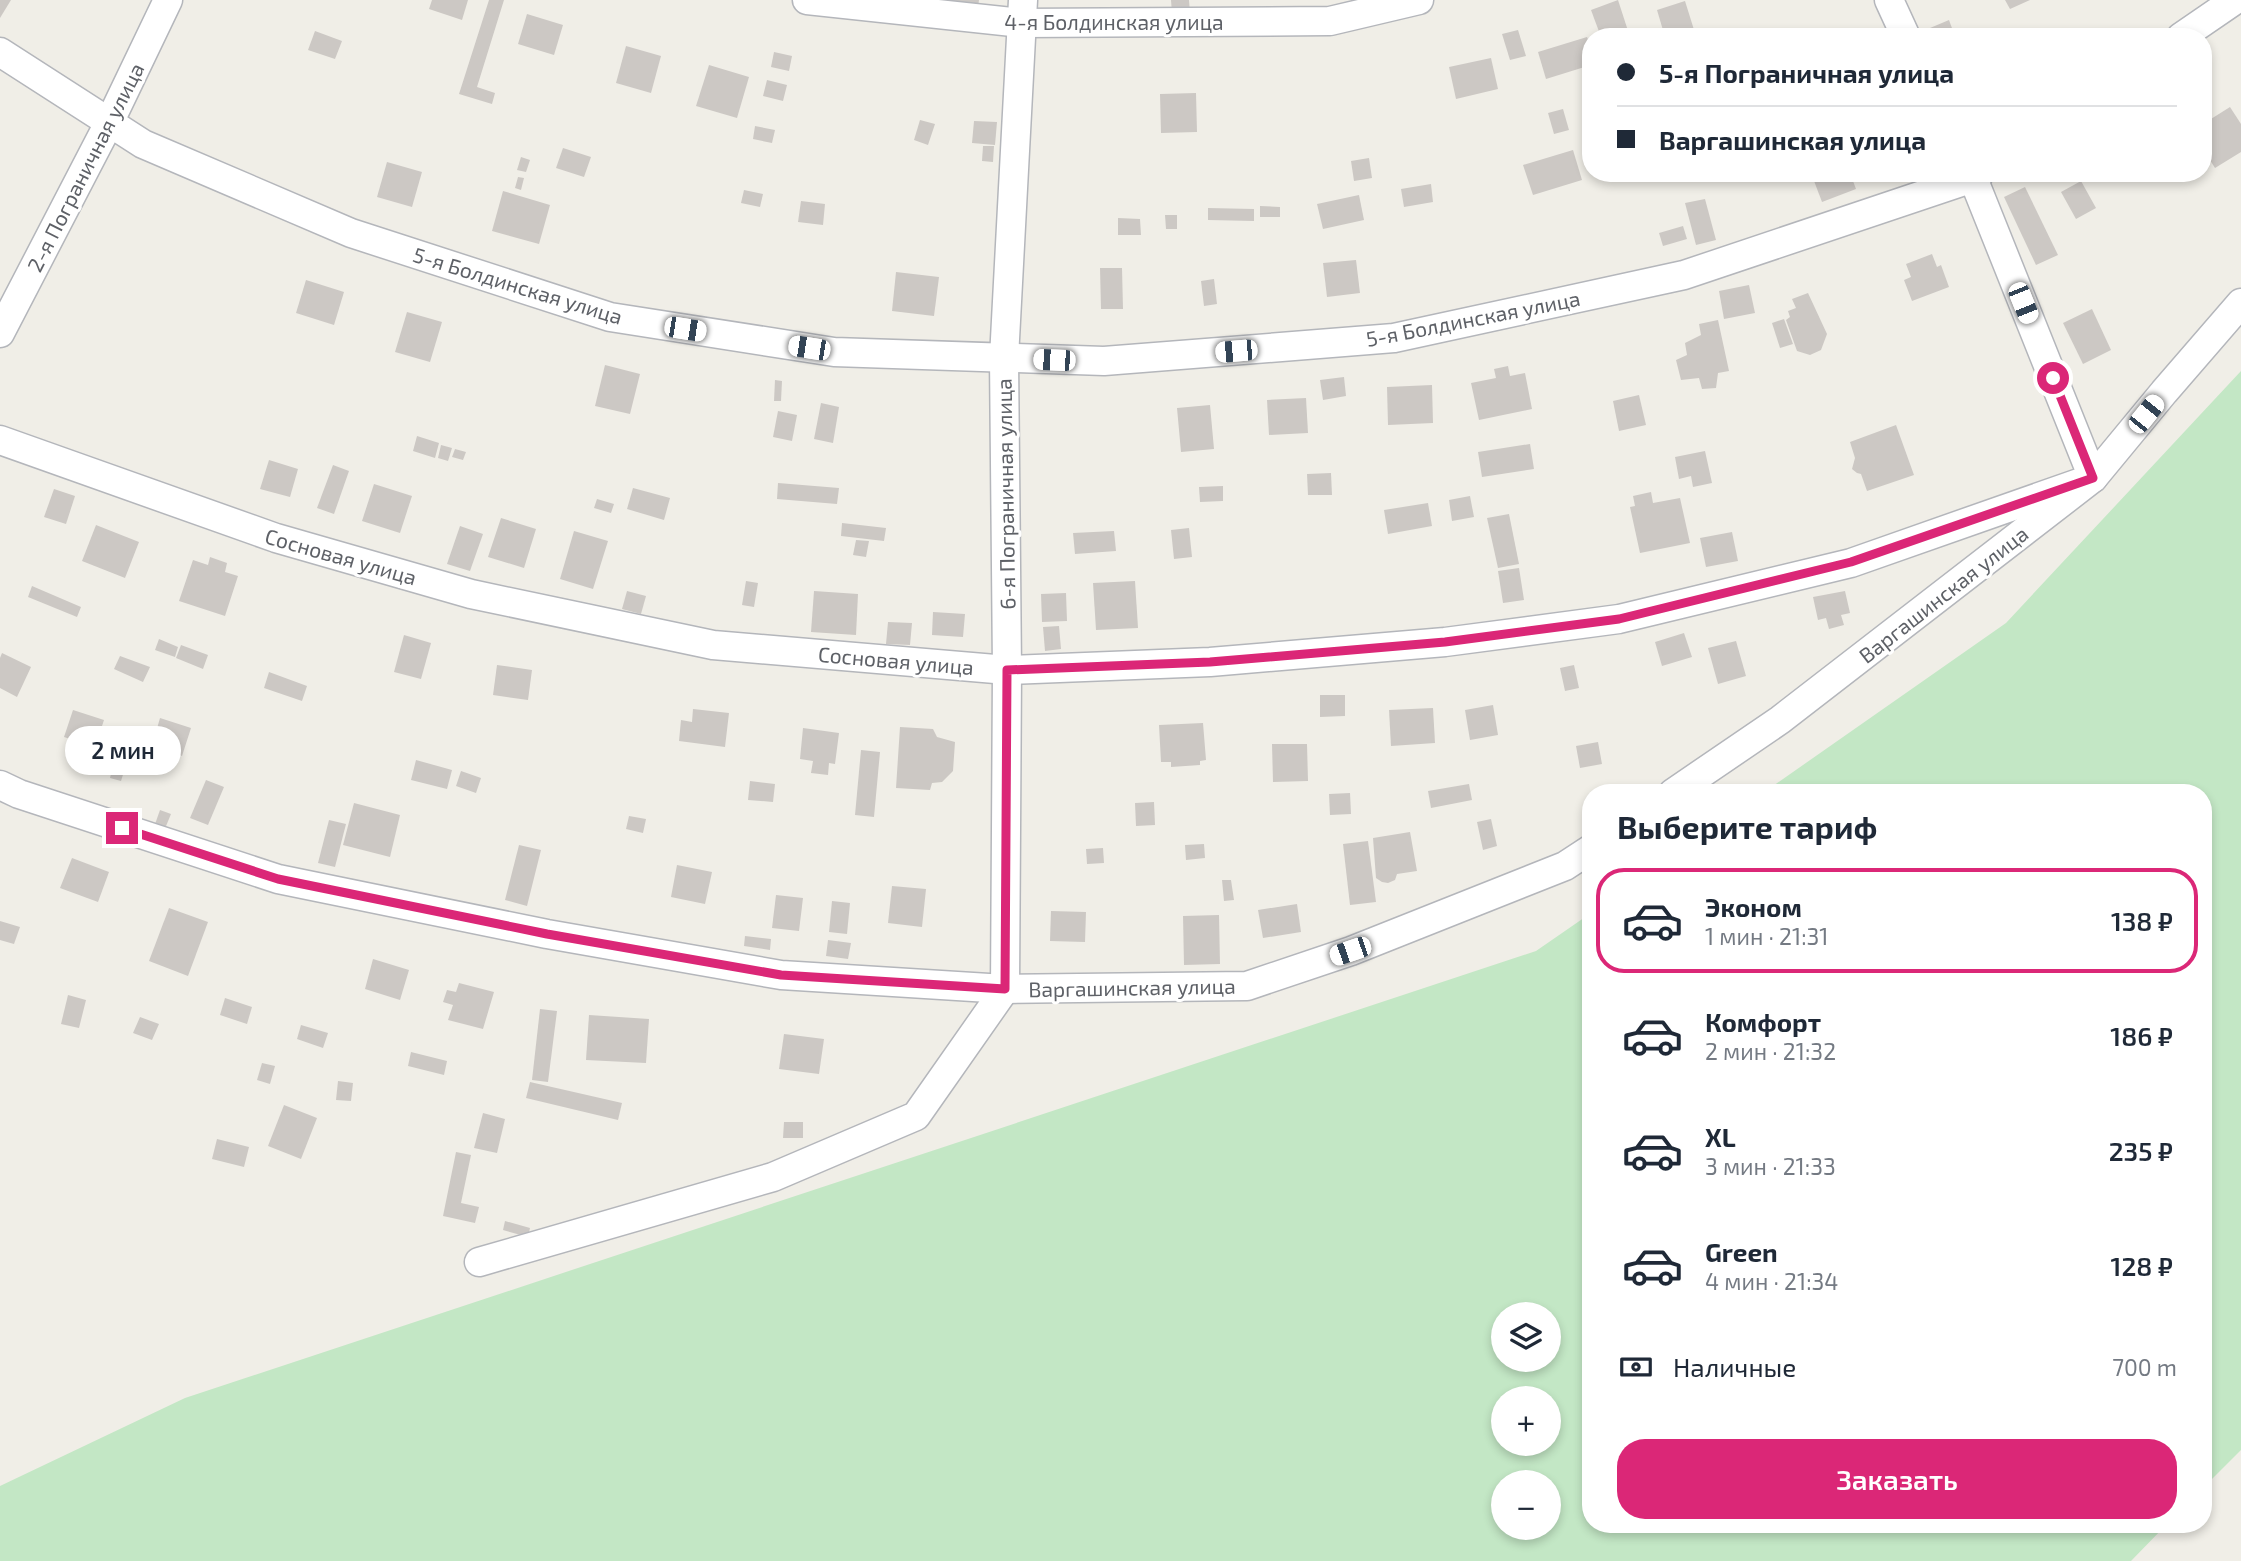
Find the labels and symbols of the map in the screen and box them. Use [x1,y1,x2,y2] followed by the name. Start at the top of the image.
[1004,9,1224,35] street label: 4-я Болдинская улица
[21,58,150,276] street label: 2-я Пограничная улица
[410,241,626,330] street label: 5-я Болдинская улица
[2006,280,2041,326] car
[1364,285,1582,352] street label: 5-я Болдинская улица
[663,315,708,343] car
[787,334,832,362] car
[1215,339,1258,363] car
[1033,349,1076,371] car
[2037,362,2069,394] route start
[990,378,1021,610] street label: 6-я Пограничная улица
[2125,391,2168,437] car
[1854,520,2033,669] street label: Варгашинская улица
[262,522,420,591] street label: Сосновая улица
[817,641,975,680] street label: Сосновая улица
[64,726,180,776] callout: 2 мин
[106,812,138,844] route end
[1327,934,1374,968] car
[1028,973,1236,1002] street label: Варгашинская улица

